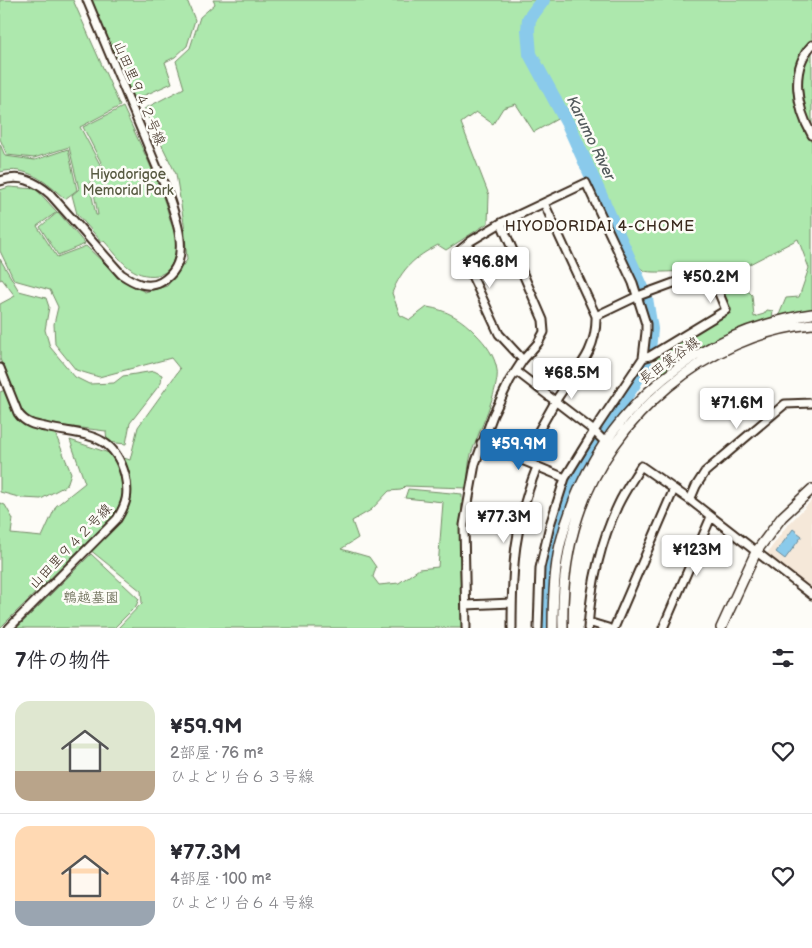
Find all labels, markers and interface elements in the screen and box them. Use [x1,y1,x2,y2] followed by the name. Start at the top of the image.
[110,38,169,148] street label: 山田里９４２号線
[562,93,620,185] water label: Karumo River
[82,166,174,199] park label: Hiyodorigoe Memorial Park
[505,217,695,236] district label: HIYODORIDAI 4-CHOME
[449,246,531,289] pin: ¥96.8M
[462,253,518,272] text: ¥96.8M
[670,262,752,304] pin: ¥50.2M
[683,268,739,287] text: ¥50.2M
[636,333,703,388] street label: 長田箕谷線
[531,358,613,400] pin: ¥68.5M
[544,364,600,383] text: ¥68.5M
[696,388,778,430] pin: ¥71.6M
[711,394,763,413] text: ¥71.6M
[478,428,560,471] pin: ¥59.9M
[491,435,547,454] text: ¥59.9M
[25,500,115,593] street label: 山田里９４２号線
[463,502,545,544] pin: ¥77.3M
[477,508,531,527] text: ¥77.3M
[662,534,732,577] pin: ¥123M
[673,541,721,560] text: ¥123M
[63,589,119,606] park label: 鵯越墓園
[769,644,797,672] icon: filters
[15,648,111,673] text: 7件の物件
[170,714,242,739] text: ¥59.9M
[55,721,115,781] icon: home
[769,737,797,765] icon: heart
[170,744,264,763] text: 2部屋 · 76 m²
[170,768,314,787] text: ひよどり台６３号線
[170,840,241,865] text: ¥77.3M
[55,846,115,906] icon: home
[769,862,797,890] icon: heart
[170,870,272,889] text: 4部屋 · 100 m²
[170,894,314,913] text: ひよどり台６４号線

